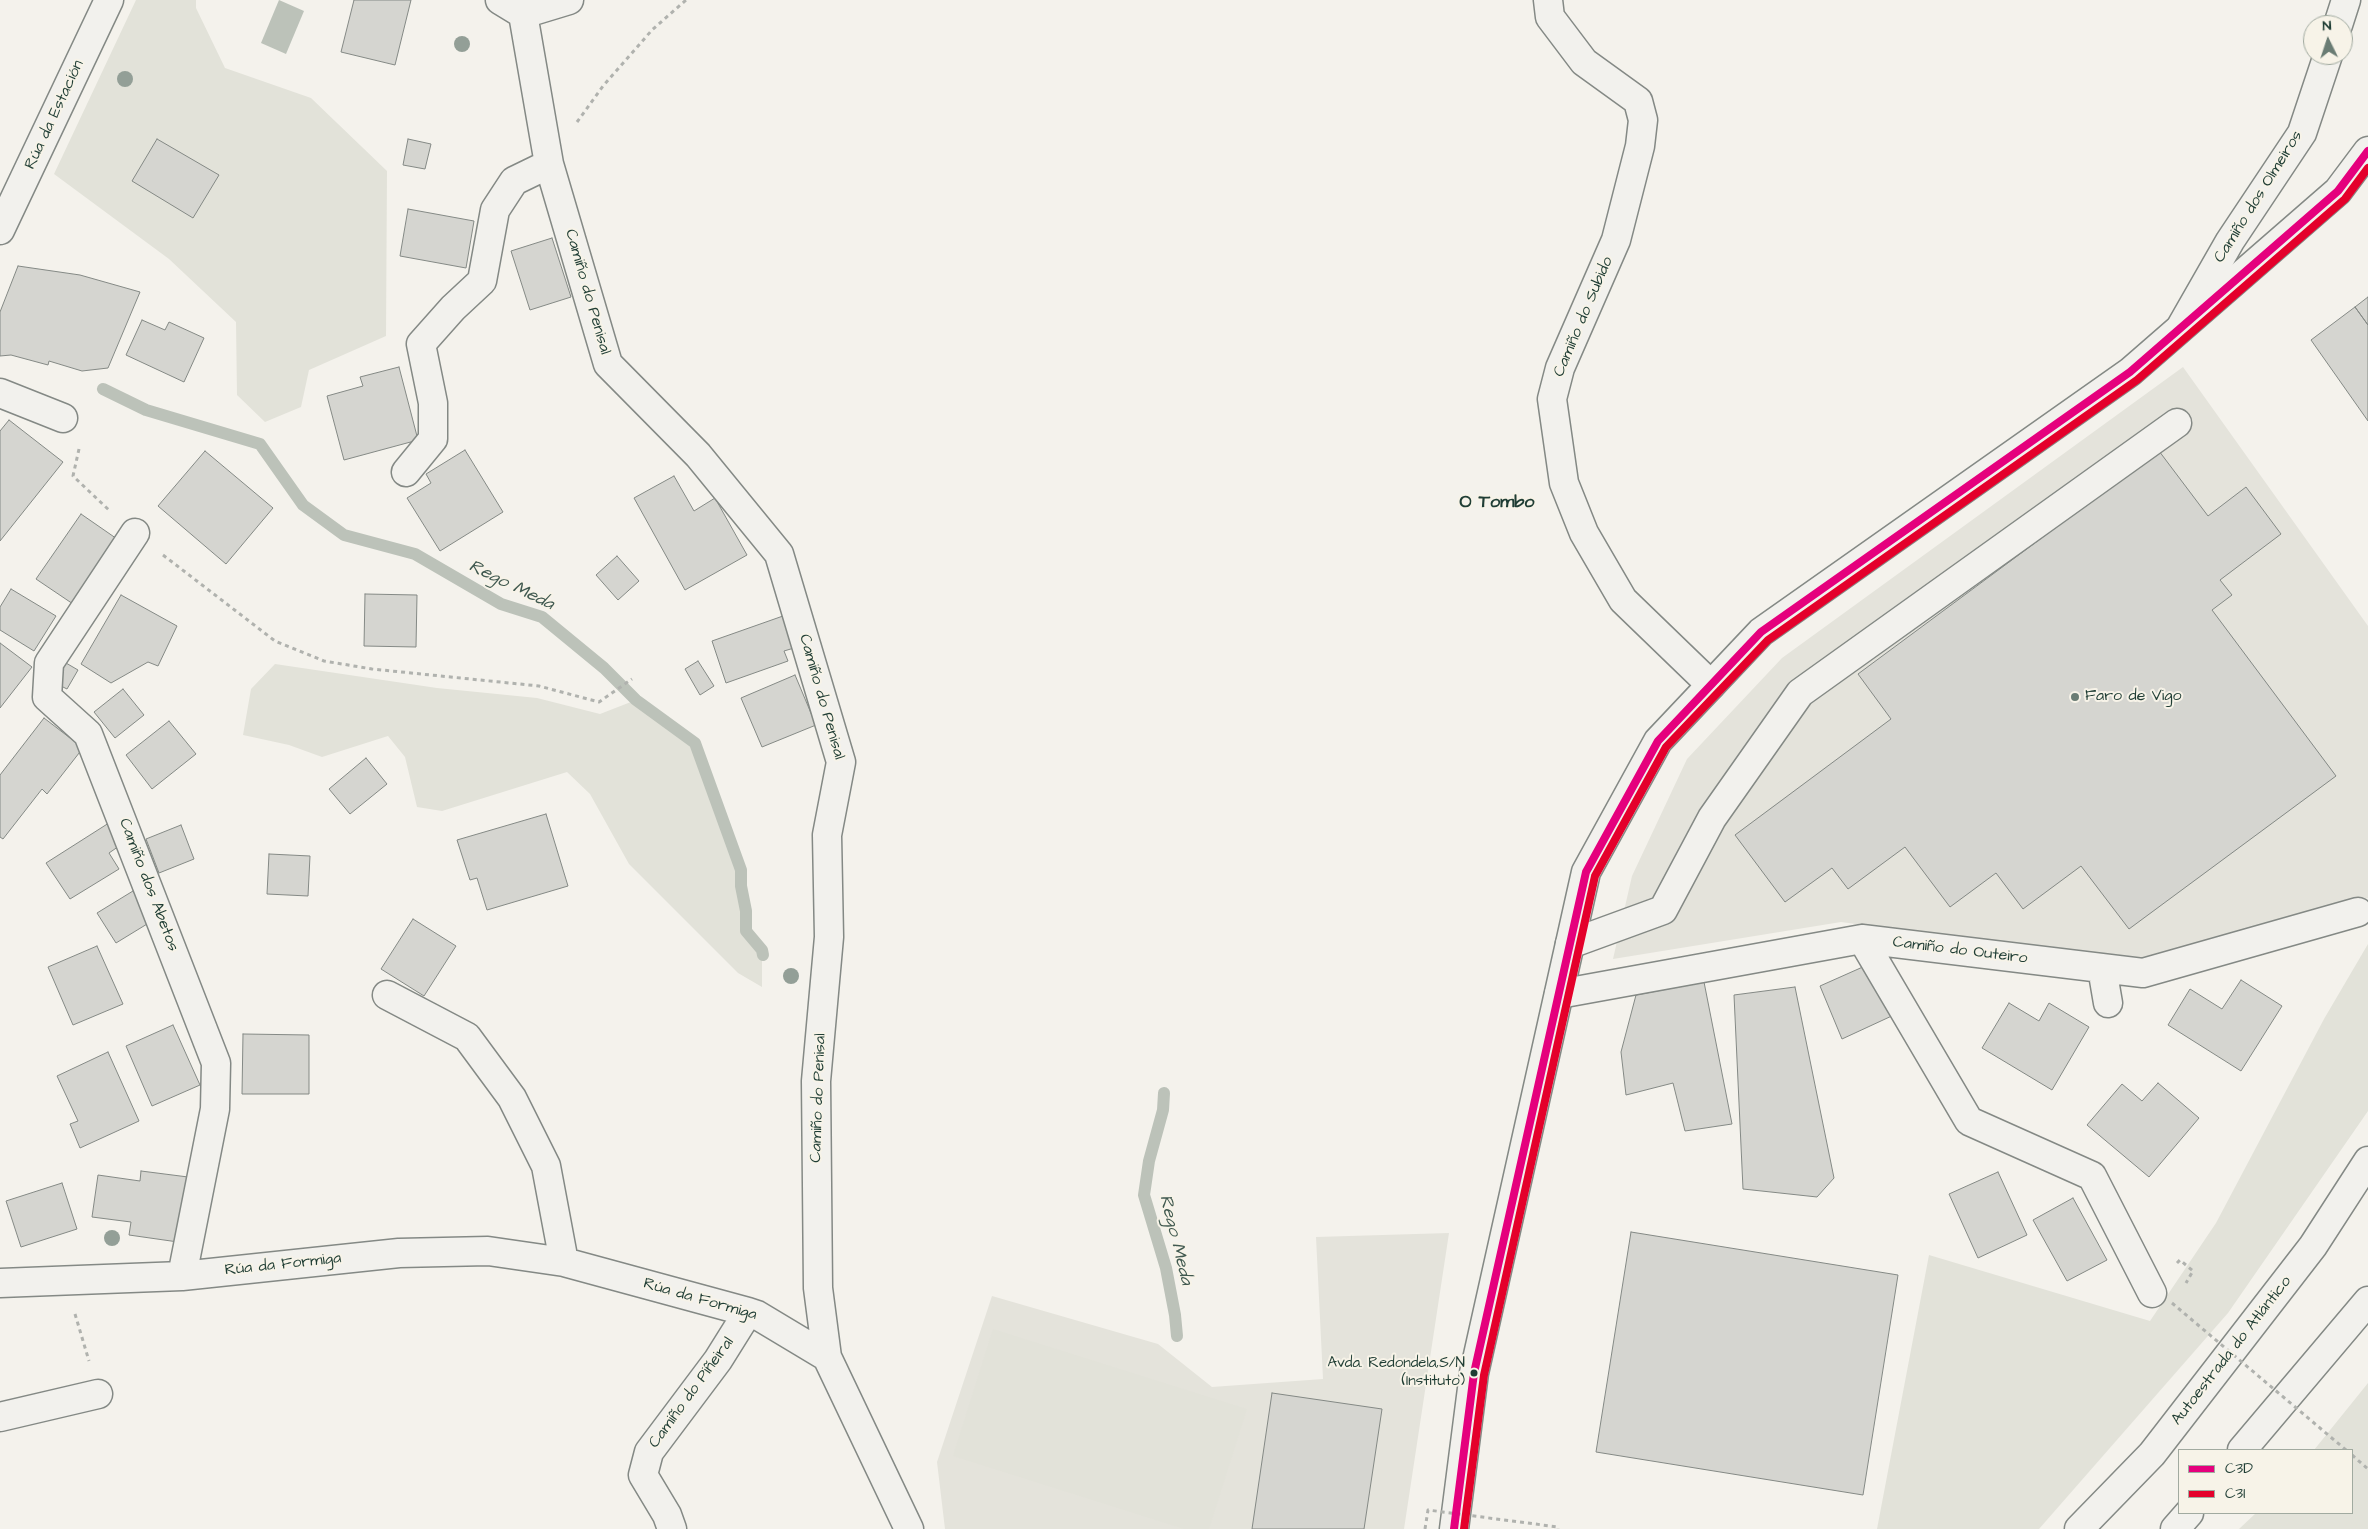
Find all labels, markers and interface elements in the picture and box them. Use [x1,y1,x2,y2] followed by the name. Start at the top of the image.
[2303,15,2353,65] north arrow
[2322,16,2332,36] text: N
[21,57,89,173] street label: Rúa da Estación
[2211,127,2307,267] street label: Camiño dos Olmeiros
[560,227,614,357] street label: Camiño do Penisal
[1550,254,1618,380] street label: Camiño do Subido
[1460,492,1534,514] district label: O Tombo
[465,556,557,616] water label: Rego Meda
[794,632,848,762] street label: Camiño do Penisal
[2085,687,2181,707] place label: Faro de Vigo
[2069,691,2081,703] marker: Faro de Vigo
[114,816,182,954] street label: Camiño dos Abetos
[1892,933,2028,969] street label: Camiño do Outeiro
[807,1033,831,1163] street label: Camiño do Penisal
[1153,1193,1197,1287] water label: Rego Meda
[224,1249,342,1281] street label: Rúa da Formiga
[2168,1273,2296,1429] street label: Autoestrada do Atlántico
[641,1275,759,1325] street label: Rúa da Formiga
[645,1334,739,1452] street label: Camiño do Piñeiral
[1327,1355,1465,1390] place label: Avda. Redondela,S/N (Instituto)
[1469,1368,1479,1378] marker: Avda. Redondela,S/N (Instituto)
[2178,1449,2353,1514] legend
[2225,1458,2253,1479] text: C3D
[2225,1483,2246,1504] text: C3I

